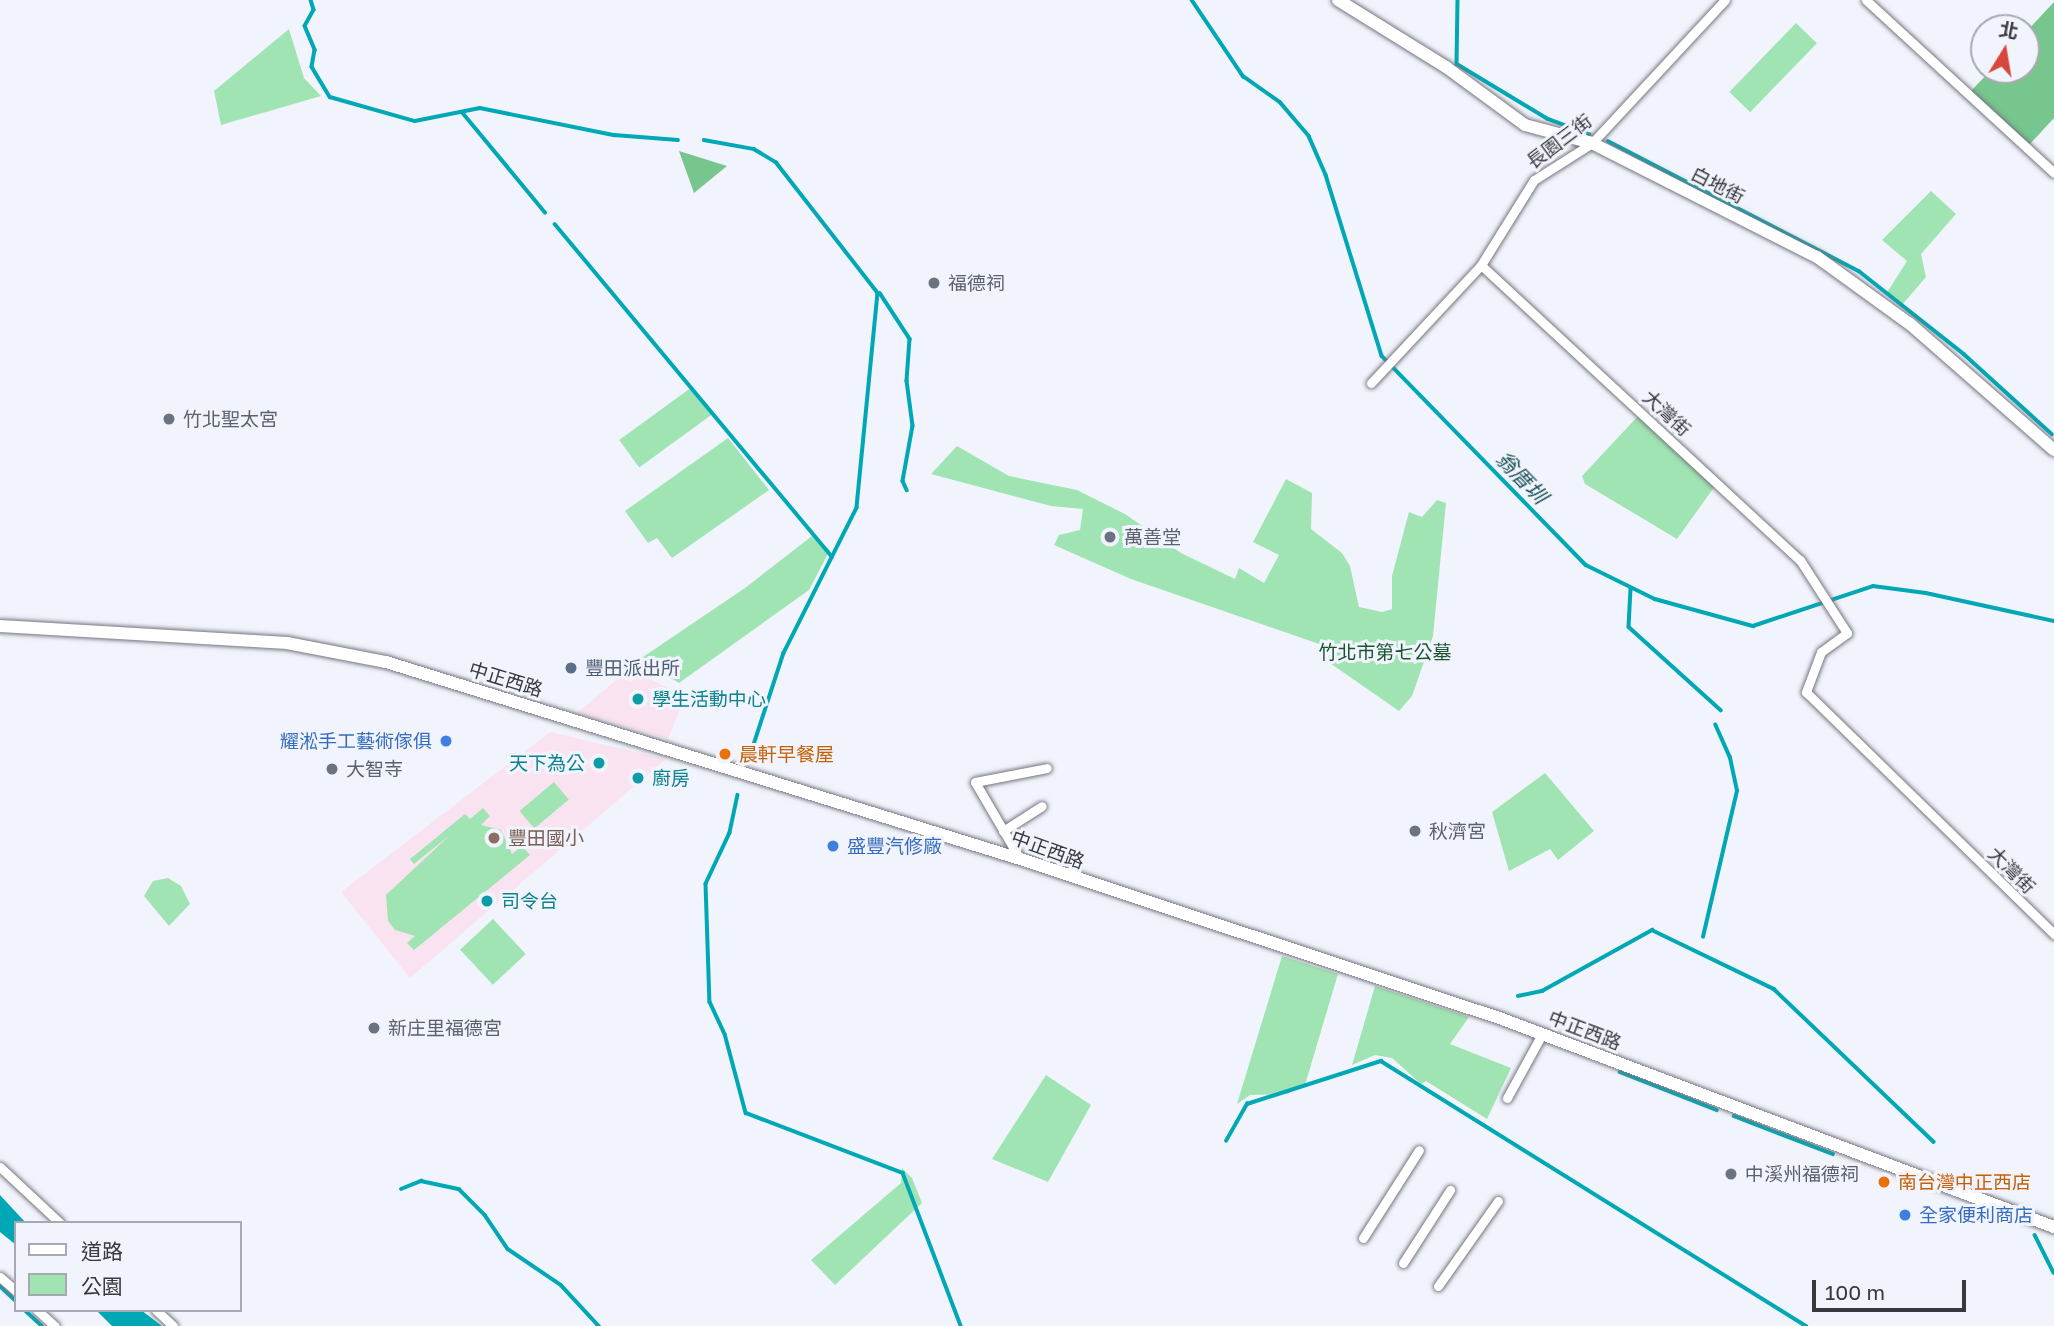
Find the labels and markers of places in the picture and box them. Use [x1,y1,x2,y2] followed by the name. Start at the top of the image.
[948,272,1005,294] place label: 福德祠
[926,275,942,291] marker: 福德祠
[183,408,278,430] place label: 竹北聖太宮
[161,411,177,427] marker: 竹北聖太宮
[1124,526,1181,548] place label: 萬善堂
[1102,529,1118,545] marker: 萬善堂
[585,657,680,679] place label: 豐田派出所
[563,660,579,676] marker: 豐田派出所
[652,688,766,710] place label: 學生活動中心
[630,691,646,707] marker: 學生活動中心
[280,730,432,752] place label: 耀淞手工藝術傢俱
[438,733,454,749] marker: 耀淞手工藝術傢俱
[739,743,834,765] place label: 晨軒早餐屋
[717,746,733,762] marker: 晨軒早餐屋
[509,752,585,774] place label: 天下為公
[591,755,607,771] marker: 天下為公
[346,758,403,780] place label: 大智寺
[324,761,340,777] marker: 大智寺
[652,767,690,789] place label: 廚房
[630,770,646,786] marker: 廚房
[1429,820,1486,842] place label: 秋濟宮
[1407,823,1423,839] marker: 秋濟宮
[508,827,584,849] place label: 豐田國小
[486,830,502,846] marker: 豐田國小
[847,835,942,857] place label: 盛豐汽修廠
[825,838,841,854] marker: 盛豐汽修廠
[501,890,558,912] place label: 司令台
[479,893,495,909] marker: 司令台
[388,1017,502,1039] place label: 新庄里福德宮
[366,1020,382,1036] marker: 新庄里福德宮
[1745,1163,1859,1185] place label: 中溪州福德祠
[1723,1166,1739,1182] marker: 中溪州福德祠
[1898,1171,2031,1193] place label: 南台灣中正西店
[1876,1174,1892,1190] marker: 南台灣中正西店
[1919,1204,2033,1226] place label: 全家便利商店
[1897,1207,1913,1223] marker: 全家便利商店

